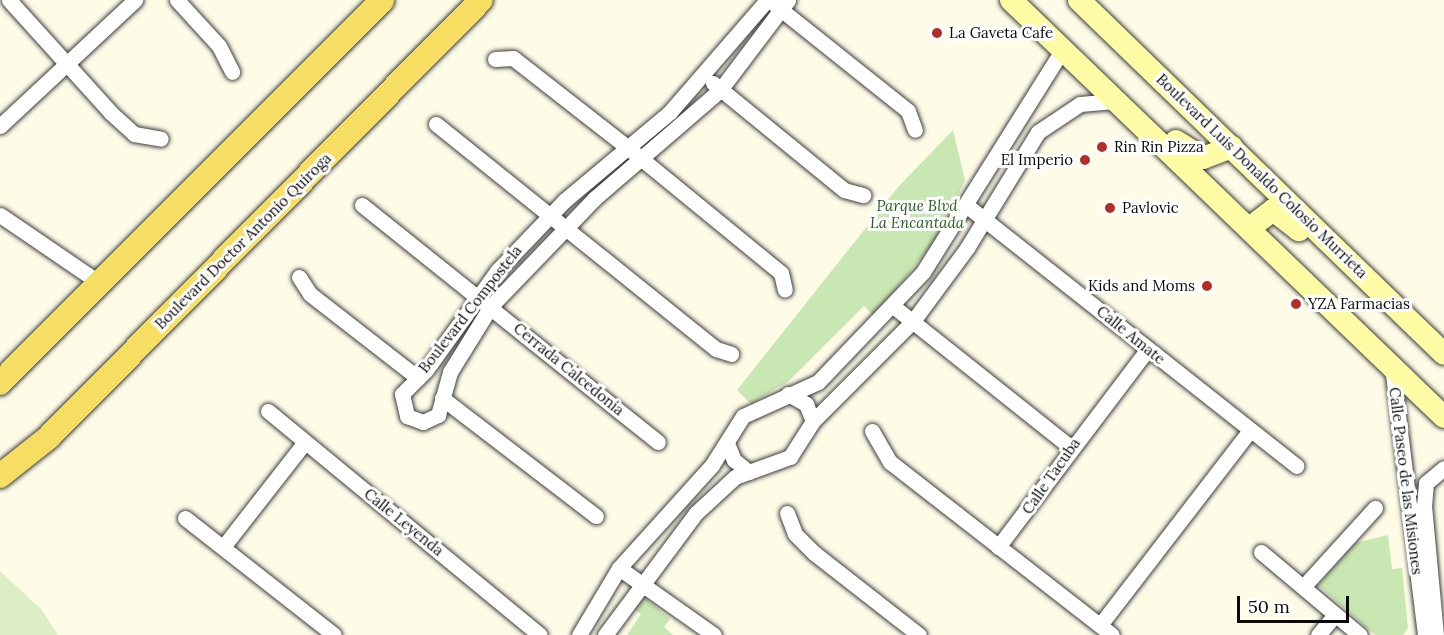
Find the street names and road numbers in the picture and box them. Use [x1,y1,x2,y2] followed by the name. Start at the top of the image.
[1153,70,1371,282] street label: Boulevard Luis Donaldo Colosio Murrieta
[151,149,335,333] street label: Boulevard Doctor Antonio Quiroga
[415,242,525,376] street label: Boulevard Compostela
[1093,302,1169,368] street label: Calle Amate
[510,319,628,419] street label: Cerrada Calcedonia
[1386,386,1426,576] street label: Calle Paseo de las Misiones
[1018,434,1084,518] street label: Calle Tacuba
[361,485,447,559] street label: Calle Leyenda

